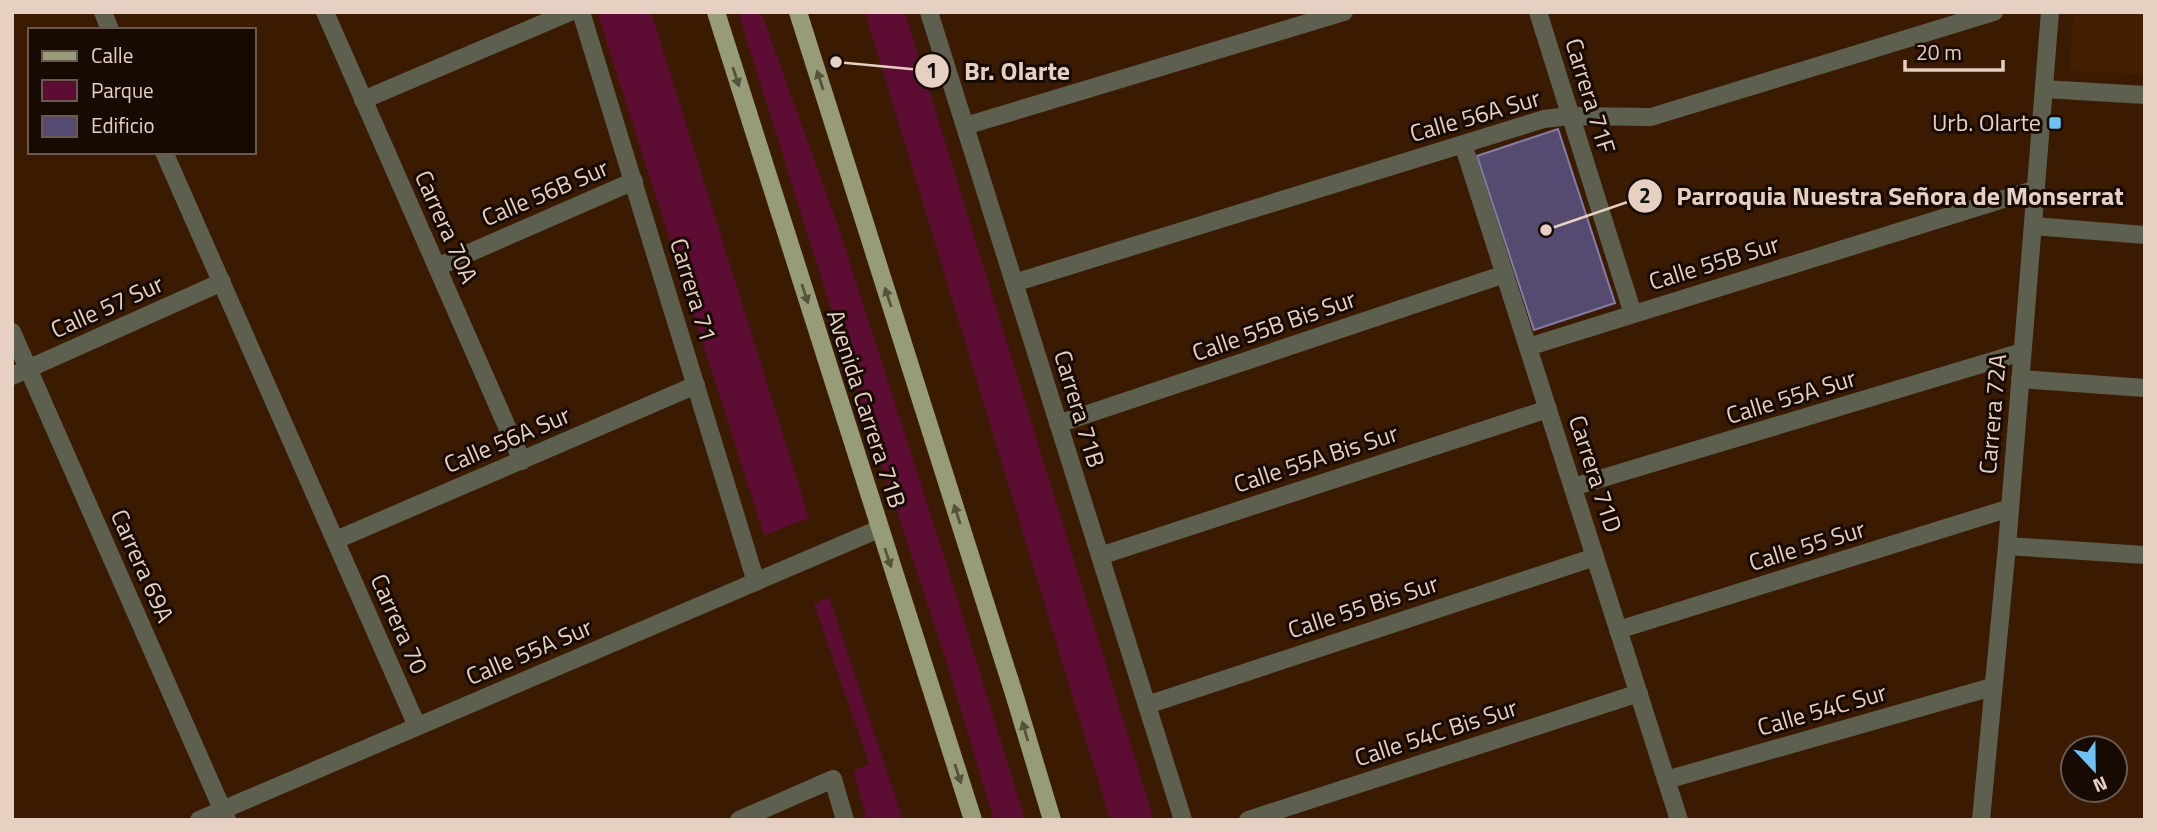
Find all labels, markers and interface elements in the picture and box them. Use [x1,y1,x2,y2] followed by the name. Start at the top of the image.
[28,28,256,154] legend
[1905,28,2003,72] scale bar
[1556,34,1626,158] street label: Carrera 71F
[1916,36,1962,68] text: 20 m
[91,39,133,71] text: Calle
[914,47,1084,94] callout: Br. Olarte
[964,51,1070,90] text: Br. Olarte
[926,54,938,86] text: 1
[731,67,742,88] one-way arrow
[814,69,824,90] one-way arrow
[91,74,154,106] text: Parque
[1405,79,1544,151] street label: Calle 56A Sur
[1932,104,2041,140] place label: Urb. Olarte
[91,109,155,141] text: Edificio
[2047,115,2063,131] marker: Urb. Olarte
[476,149,614,235] street label: Calle 56B Sur
[406,164,488,289] street label: Carrera 70A
[1628,172,2138,219] callout: Parroquia Nuestra Señora de Monserrat
[1676,176,2124,215] text: Parroquia Nuestra Señora de Monserrat
[1639,179,1651,211] text: 2
[1644,225,1783,299] street label: Calle 55B Sur
[661,234,727,346] street label: Carrera 71
[45,265,169,347] street label: Calle 57 Sur
[1187,280,1360,370] street label: Calle 55B Bis Sur
[800,284,810,305] one-way arrow
[883,286,893,307] one-way arrow
[818,305,916,512] street label: Avenida Carrera 71B
[1045,346,1115,472] street label: Carrera 71B
[1969,352,2015,475] street label: Carrera 72A
[1721,359,1860,433] street label: Calle 55A Sur
[438,396,575,482] street label: Calle 56A Sur
[1560,410,1632,537] street label: Carrera 71D
[1229,415,1402,502] street label: Calle 55A Bis Sur
[102,503,184,628] street label: Carrera 69A
[952,503,962,524] one-way arrow
[1744,510,1869,580] street label: Calle 55 Sur
[883,548,894,569] one-way arrow
[1283,565,1443,647] street label: Calle 55 Bis Sur
[362,568,438,679] street label: Carrera 70
[460,608,597,694] street label: Calle 55A Sur
[1753,673,1891,745] street label: Calle 54C Sur
[1350,689,1522,775] street label: Calle 54C Bis Sur
[1020,720,1030,741] one-way arrow
[2059,734,2129,804] north arrow
[953,764,964,785] one-way arrow
[2089,769,2112,801] text: N

